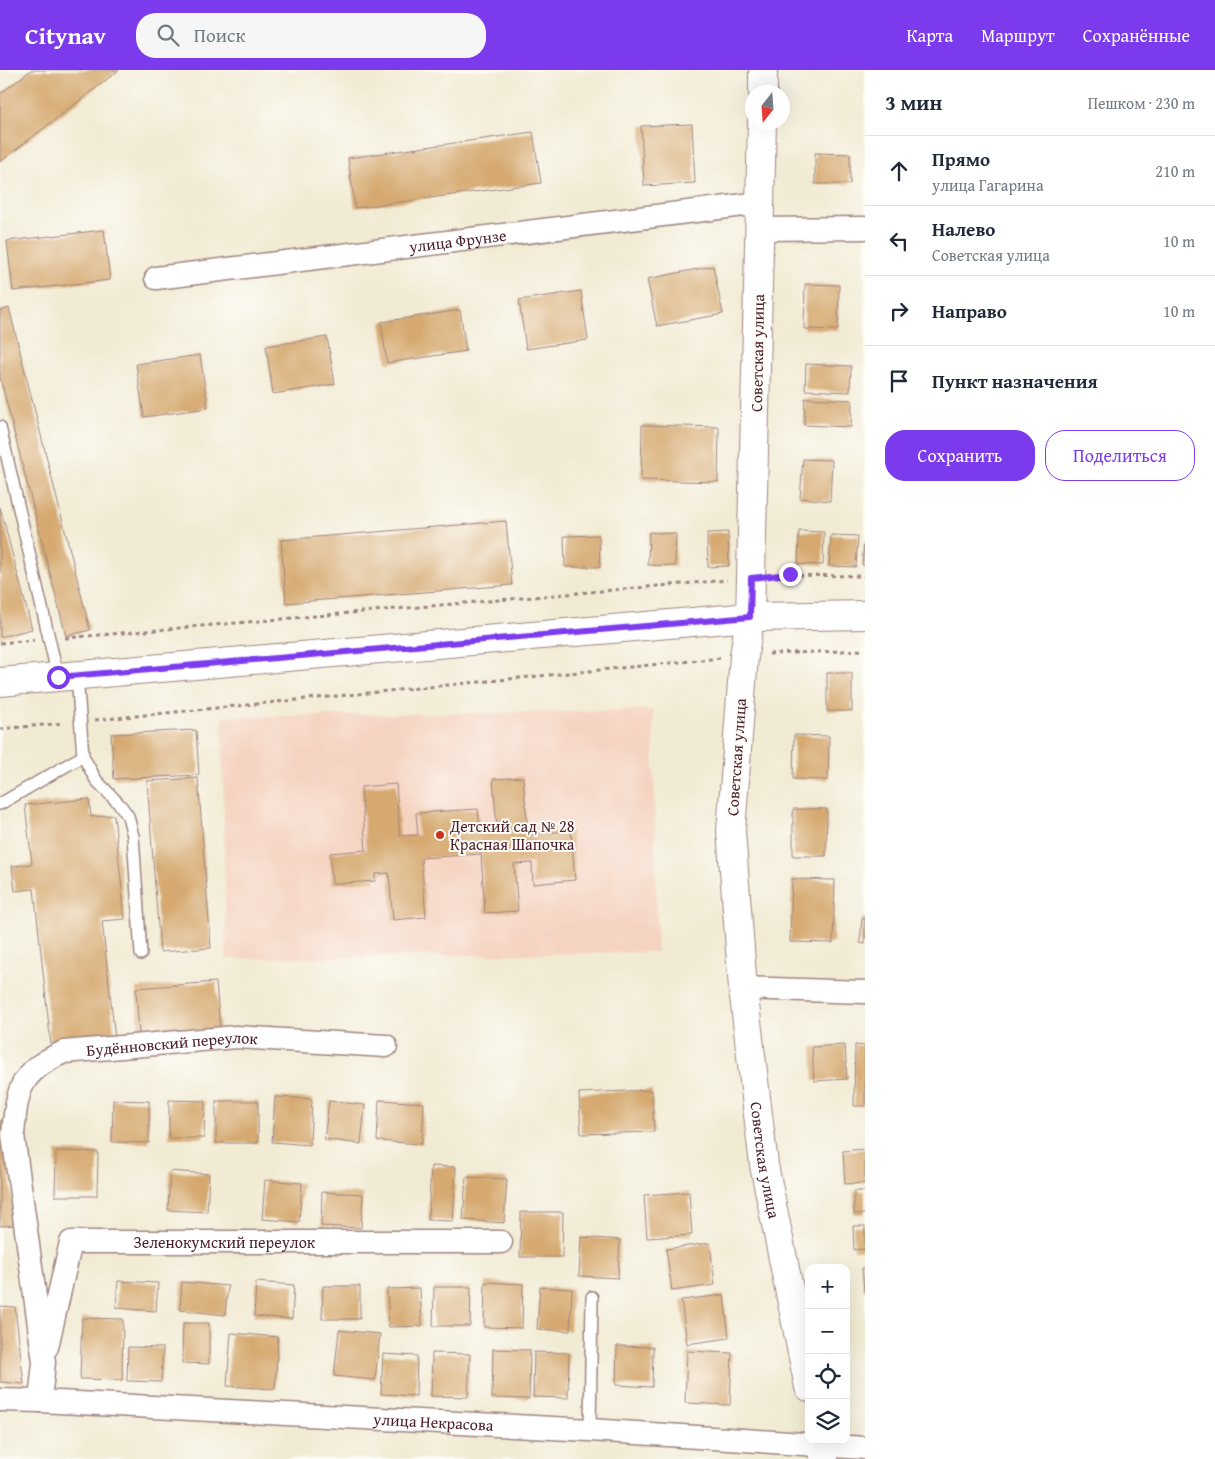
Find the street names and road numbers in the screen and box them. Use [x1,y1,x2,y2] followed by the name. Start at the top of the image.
[407,223,508,259] street label: улица Фрунзе
[744,294,770,412] street label: Советская улица
[720,697,752,817] street label: Советская улица
[85,1025,259,1062] street label: Будённовский переулок
[745,1100,787,1221] street label: Советская улица
[133,1230,316,1254] street label: Зеленокумский переулок
[372,1407,494,1437] street label: улица Некрасова

